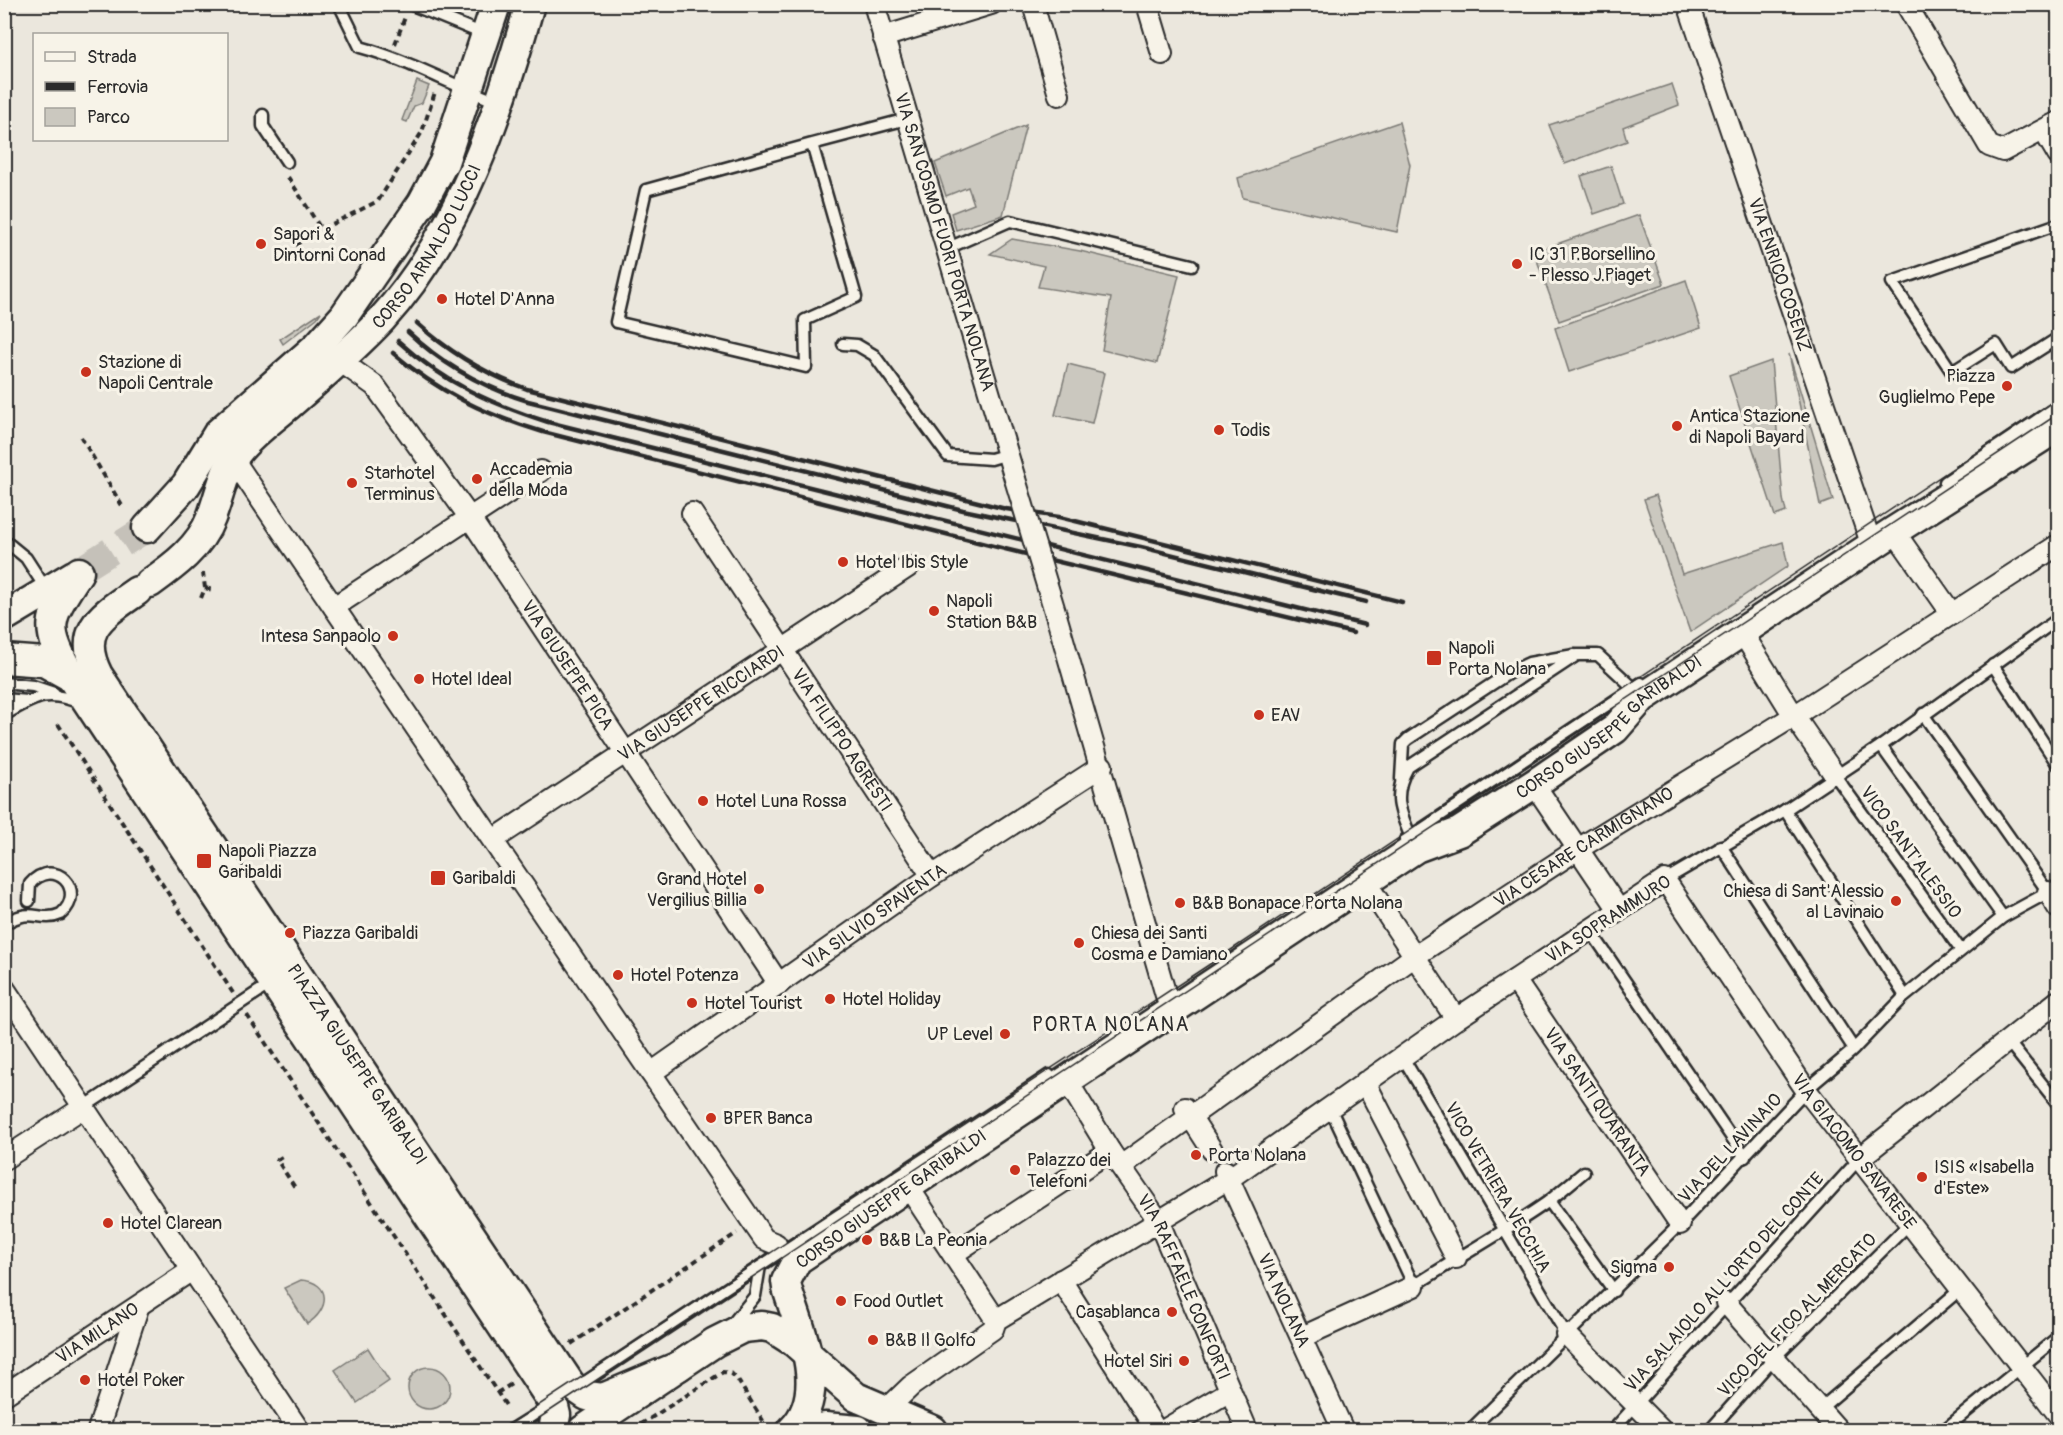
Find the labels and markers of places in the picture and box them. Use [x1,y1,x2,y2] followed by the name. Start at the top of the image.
[273,223,386,267] place label: Sapori & Dintorni Conad
[254,237,268,251] marker: Sapori & Dintorni Conad
[1529,243,1656,287] place label: IC 31 P.Borsellino - Plesso J.Piaget
[1510,257,1524,271] marker: IC 31 P.Borsellino - Plesso J.Piaget
[454,288,555,311] place label: Hotel D'Anna
[435,292,449,306] marker: Hotel D'Anna
[98,351,213,395] place label: Stazione di Napoli Centrale
[79,365,93,379] marker: Stazione di Napoli Centrale
[1879,365,1995,409] place label: Piazza Guglielmo Pepe
[2000,379,2014,393] marker: Piazza Guglielmo Pepe
[1689,405,1810,449] place label: Antica Stazione di Napoli Bayard
[1231,419,1270,442] place label: Todis
[1670,419,1684,433] marker: Antica Stazione di Napoli Bayard
[1212,423,1226,437] marker: Todis
[489,458,573,502] place label: Accademia della Moda
[364,462,435,506] place label: Starhotel Terminus
[470,472,484,486] marker: Accademia della Moda
[345,476,359,490] marker: Starhotel Terminus
[855,551,968,574] place label: Hotel Ibis Style
[836,555,850,569] marker: Hotel Ibis Style
[946,590,1037,634] place label: Napoli Station B&B
[927,604,941,618] marker: Napoli Station B&B
[260,625,381,648] place label: Intesa Sanpaolo
[386,629,400,643] marker: Intesa Sanpaolo
[1448,637,1546,681] place label: Napoli Porta Nolana
[1425,649,1443,667] marker: Napoli Porta Nolana
[431,668,512,691] place label: Hotel Ideal
[412,672,426,686] marker: Hotel Ideal
[1271,704,1300,727] place label: EAV
[1252,708,1266,722] marker: EAV
[715,790,847,813] place label: Hotel Luna Rossa
[696,794,710,808] marker: Hotel Luna Rossa
[218,840,317,884] place label: Napoli Piazza Garibaldi
[195,852,213,870] marker: Napoli Piazza Garibaldi
[452,867,515,890] place label: Garibaldi
[647,868,747,912] place label: Grand Hotel Vergilius Billia
[429,869,447,887] marker: Garibaldi
[1723,880,1884,924] place label: Chiesa di Sant'Alessio al Lavinaio
[752,882,766,896] marker: Grand Hotel Vergilius Billia
[1192,892,1403,915] place label: B&B Bonapace Porta Nolana
[1889,894,1903,908] marker: Chiesa di Sant'Alessio al Lavinaio
[1173,896,1187,910] marker: B&B Bonapace Porta Nolana
[302,922,418,945] place label: Piazza Garibaldi
[1091,922,1228,966] place label: Chiesa dei Santi Cosma e Damiano
[283,926,297,940] marker: Piazza Garibaldi
[1072,936,1086,950] marker: Chiesa dei Santi Cosma e Damiano
[630,964,739,987] place label: Hotel Potenza
[611,968,625,982] marker: Hotel Potenza
[842,988,941,1011] place label: Hotel Holiday
[704,992,803,1015] place label: Hotel Tourist
[823,992,837,1006] marker: Hotel Holiday
[685,996,699,1010] marker: Hotel Tourist
[927,1023,993,1046] place label: UP Level
[998,1027,1012,1041] marker: UP Level
[723,1107,813,1130] place label: BPER Banca
[704,1111,718,1125] marker: BPER Banca
[1208,1144,1306,1167] place label: Porta Nolana
[1189,1148,1203,1162] marker: Porta Nolana
[1027,1149,1111,1193] place label: Palazzo dei Telefoni
[1934,1156,2034,1200] place label: ISIS «Isabella d'Este»
[1008,1163,1022,1177] marker: Palazzo dei Telefoni
[1915,1170,1929,1184] marker: ISIS «Isabella d'Este»
[120,1212,222,1235] place label: Hotel Clarean
[101,1216,115,1230] marker: Hotel Clarean
[879,1229,987,1252] place label: B&B La Peonia
[860,1233,874,1247] marker: B&B La Peonia
[1610,1256,1657,1279] place label: Sigma
[1662,1260,1676,1274] marker: Sigma
[853,1290,944,1313] place label: Food Outlet
[834,1294,848,1308] marker: Food Outlet
[1075,1301,1160,1324] place label: Casablanca
[1165,1305,1179,1319] marker: Casablanca
[885,1329,976,1352] place label: B&B Il Golfo
[866,1333,880,1347] marker: B&B Il Golfo
[1103,1350,1172,1373] place label: Hotel Siri
[1177,1354,1191,1368] marker: Hotel Siri
[97,1369,185,1392] place label: Hotel Poker
[78,1373,92,1387] marker: Hotel Poker

